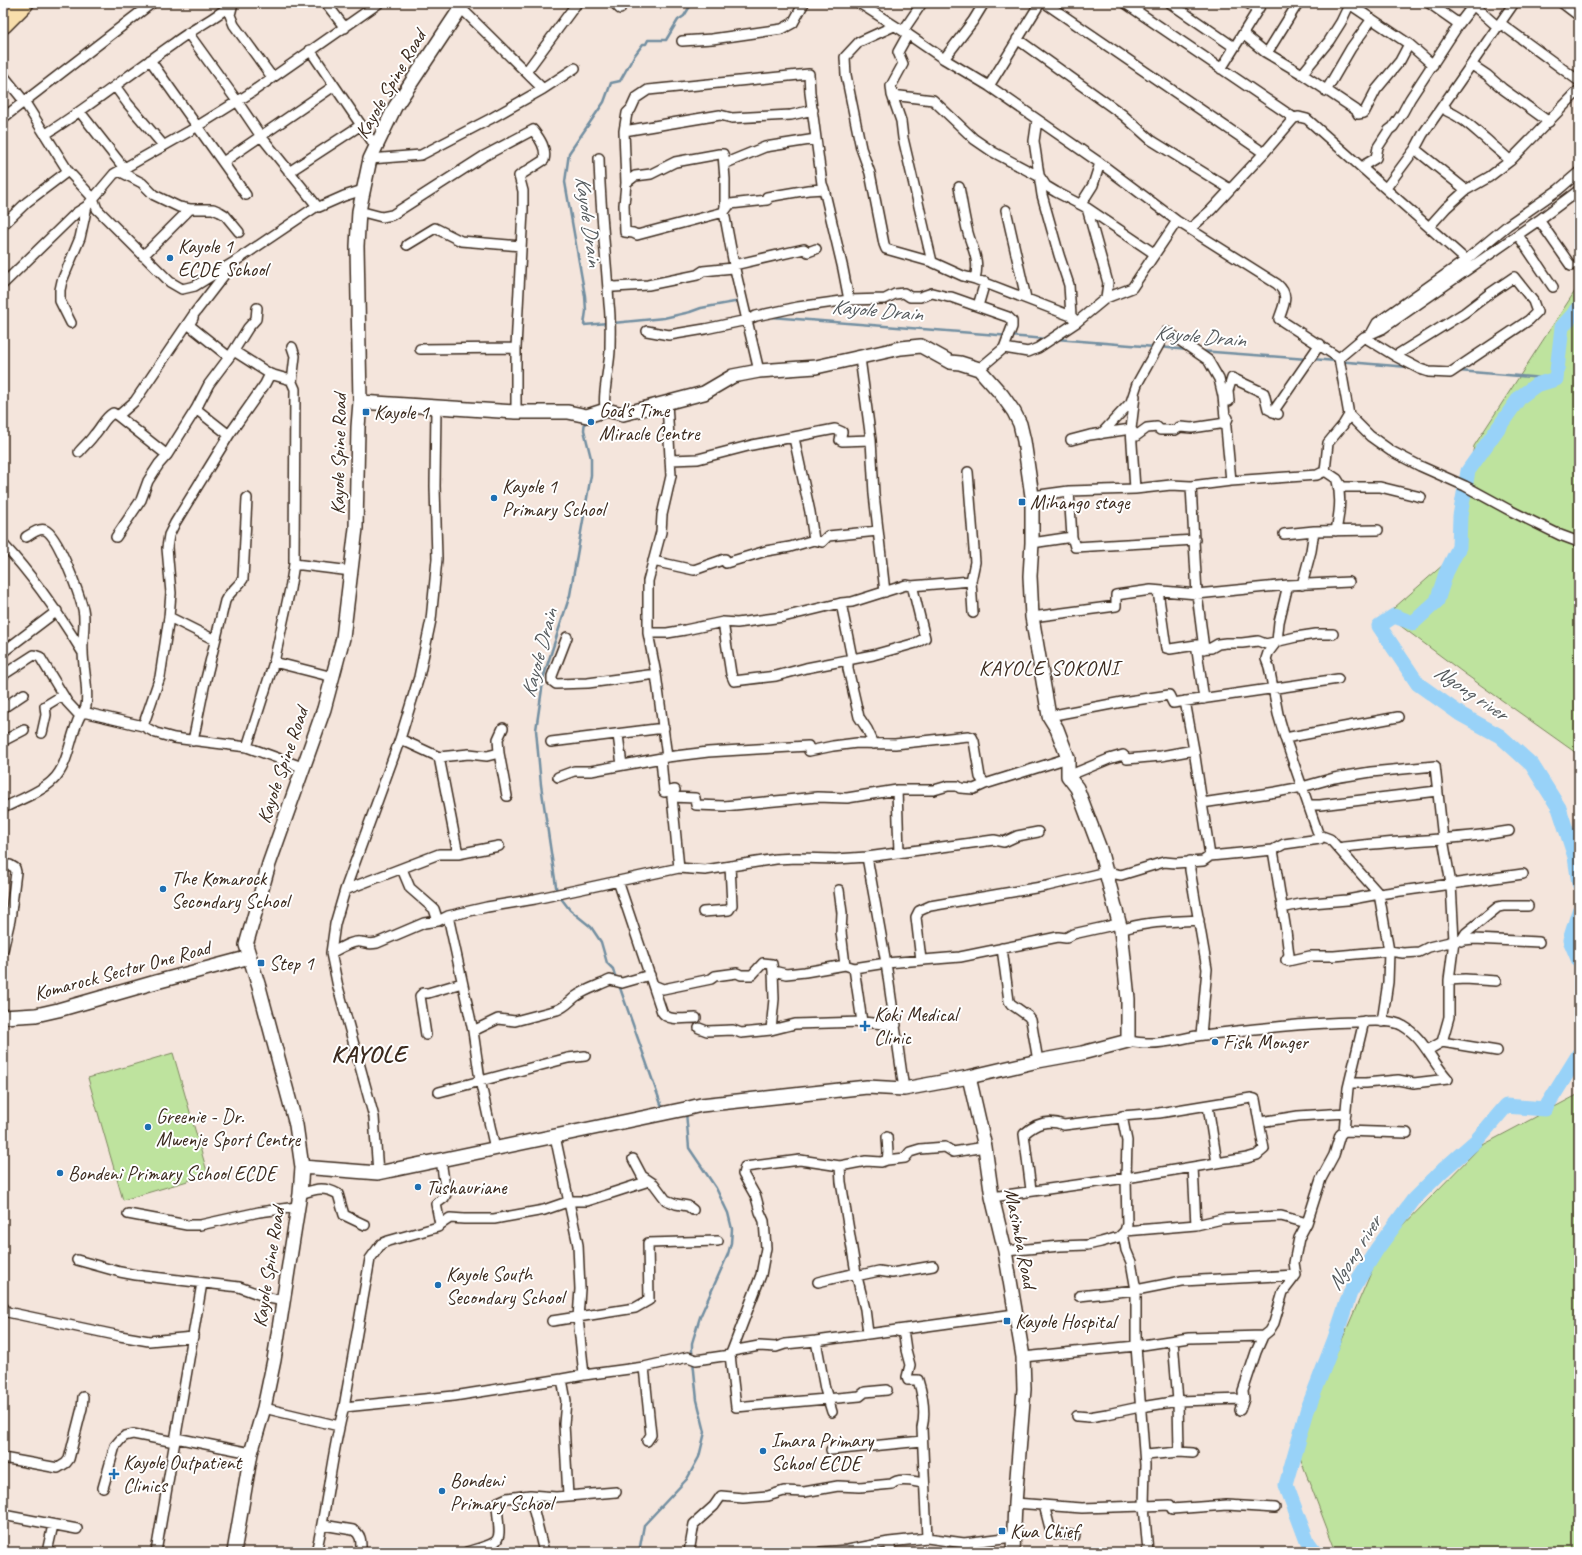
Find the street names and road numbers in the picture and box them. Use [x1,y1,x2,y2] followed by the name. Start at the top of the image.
[349,23,433,143] street label: Kayole Spine Road
[325,390,352,515] street label: Kayole Spine Road
[251,701,315,826] street label: Kayole Spine Road
[31,934,216,1006] street label: Komarock Sector One Road
[999,1186,1043,1293] street label: Masimba Road
[247,1202,291,1329] street label: Kayole Spine Road

